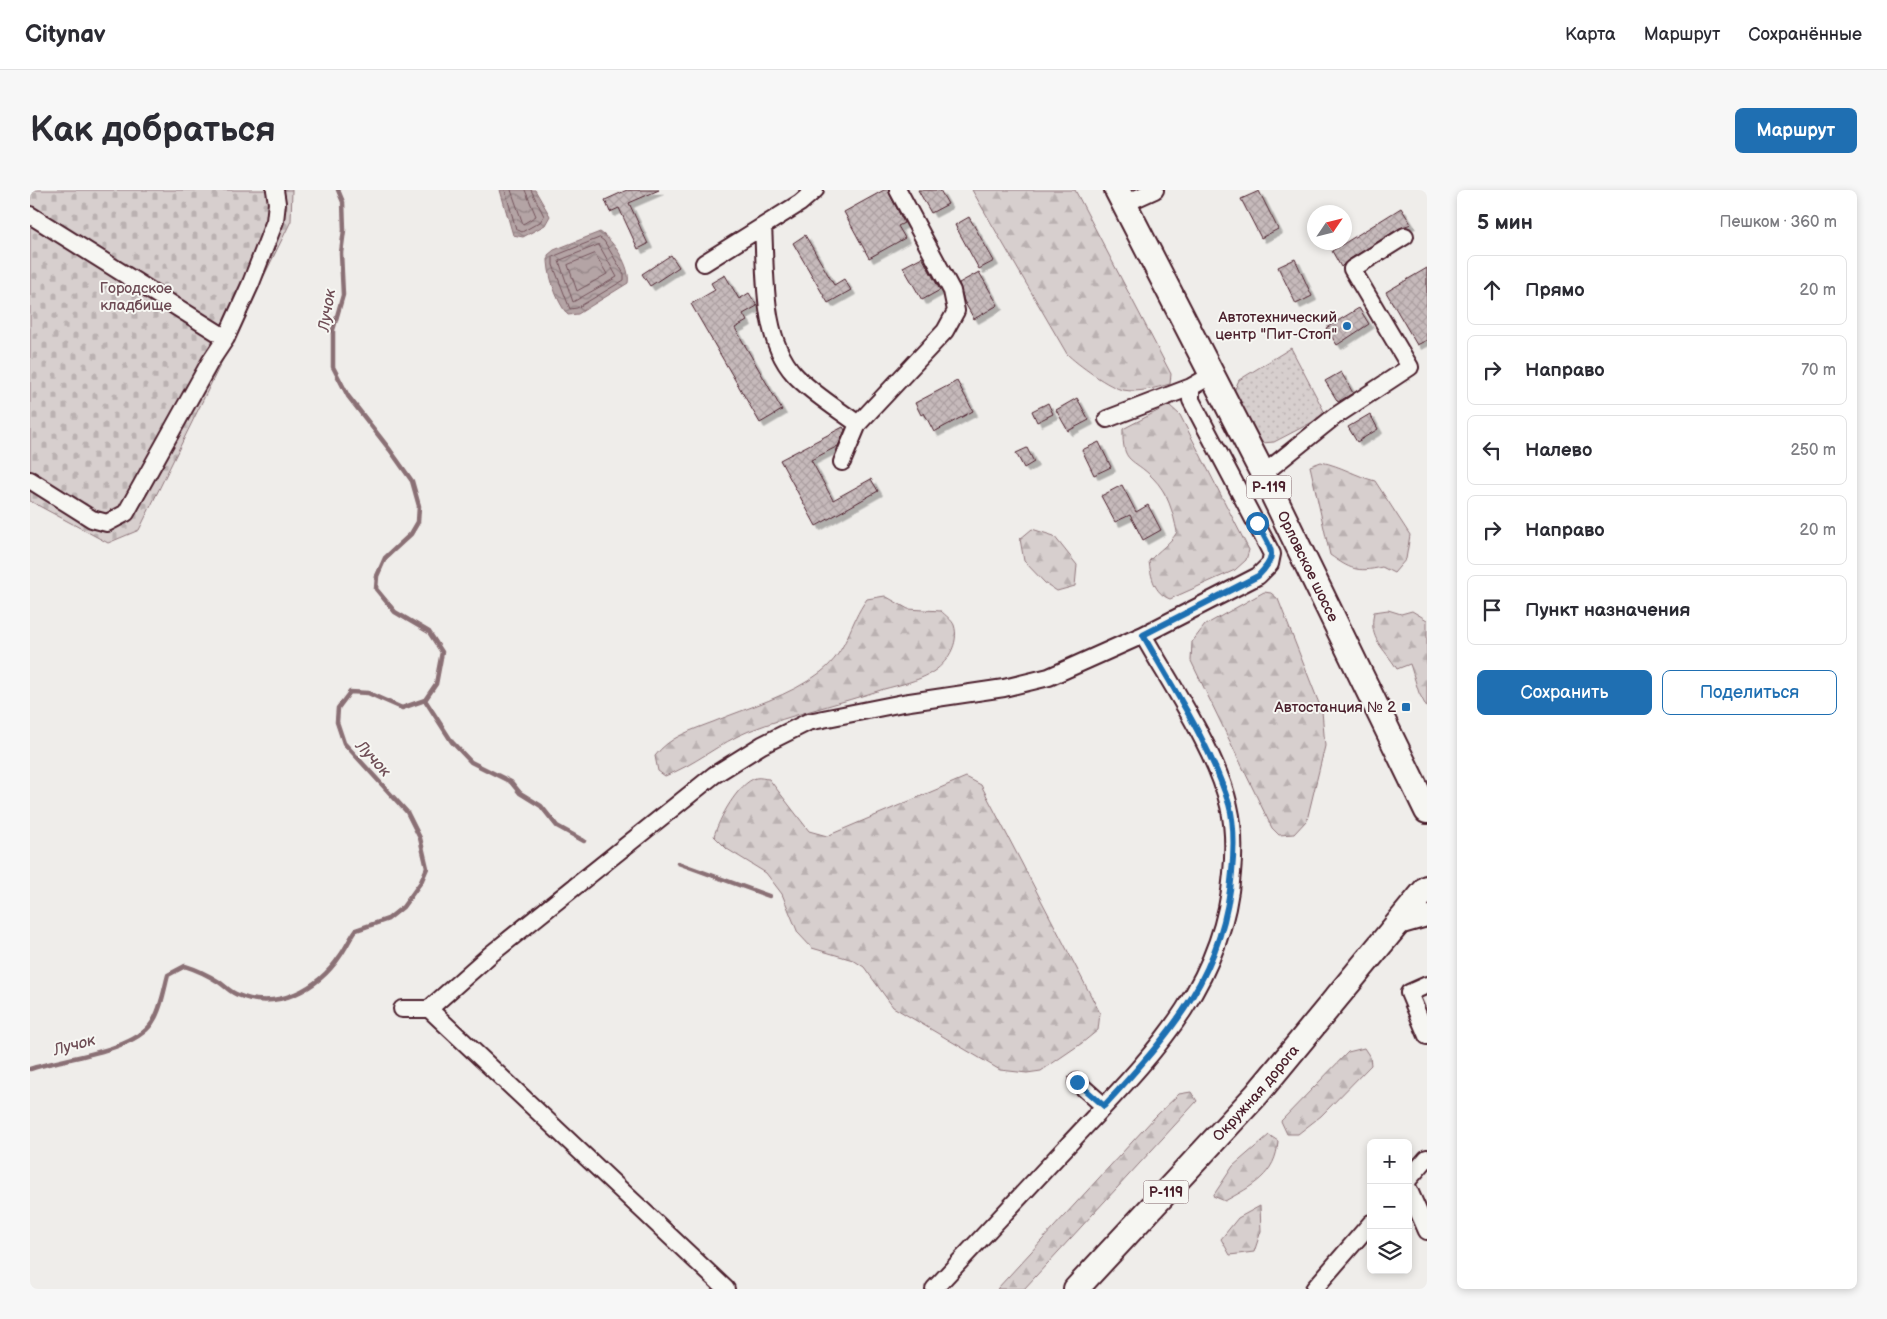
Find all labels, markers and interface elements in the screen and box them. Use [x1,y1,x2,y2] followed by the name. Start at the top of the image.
[25,20,106,49] text: Citynav
[1565,24,1616,45] text: Карта
[1644,24,1720,45] text: Маршрут
[1748,24,1862,45] text: Сохранённые
[1735,108,1857,153] button: Маршрут
[30,109,276,152] text: Как добраться
[1307,205,1352,250] north arrow
[1477,210,1533,235] text: 5 мин
[1720,213,1837,232] text: Пешком · 360 m
[1478,276,1506,304] icon: ahead
[100,279,172,315] park label: Городское кладбище
[1525,279,1585,302] text: Прямо
[1800,281,1836,300] text: 20 m
[315,287,340,334] water label: Лучок
[1215,308,1337,344] place label: Автотехнический центр "Пит-Стоп"
[1341,320,1353,332] marker: Автотехнический центр "Пит-Стоп"
[1478,356,1506,384] icon: right
[1525,359,1605,382] text: Направо
[1801,361,1836,380] text: 70 m
[1478,436,1506,464] icon: left
[1525,439,1592,462] text: Налево
[1790,441,1836,460] text: 250 m
[1246,476,1292,498] road number: Р-119
[1272,508,1343,625] street label: Орловское шоссе
[1246,512,1269,535] route start
[1478,516,1506,544] icon: right
[1525,519,1605,542] text: Направо
[1800,521,1836,540] text: 20 m
[1478,596,1506,624] icon: arrive
[1525,599,1690,622] text: Пункт назначения
[1477,670,1652,715] button: Сохранить
[1662,670,1837,715] button: Поделиться
[1274,698,1396,717] place label: Автостанция № 2
[1400,701,1412,713] marker: Автостанция № 2
[351,736,395,781] water label: Лучок
[50,1031,98,1060] water label: Лучок
[1209,1041,1304,1146] street label: Окружная дорога
[1066,1071,1089,1094] route end
[1367,1139,1412,1274] map controls
[1367,1139,1412,1184] button: +
[1144,1180,1188,1204] road number: Р-119
[1367,1184,1412,1229] button: −
[1367,1229,1412,1274] button: layers

